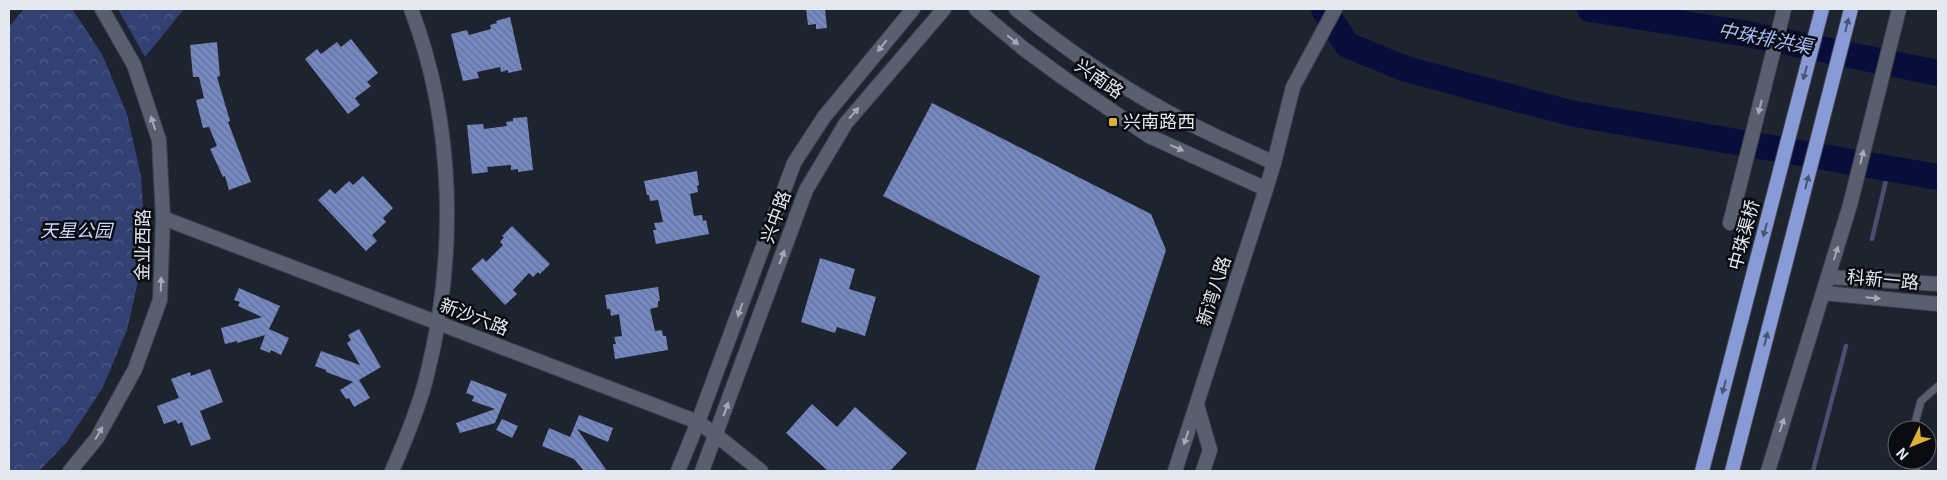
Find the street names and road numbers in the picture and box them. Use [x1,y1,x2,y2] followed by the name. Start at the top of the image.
[1071,51,1130,103] street label: 兴南路
[753,186,796,246] street label: 兴中路
[1720,196,1764,273] street label: 中珠渠桥
[127,209,155,281] street label: 金业西路
[1189,252,1236,329] street label: 新湾八路
[1846,262,1920,294] street label: 科新一路
[436,290,513,340] street label: 新沙六路

